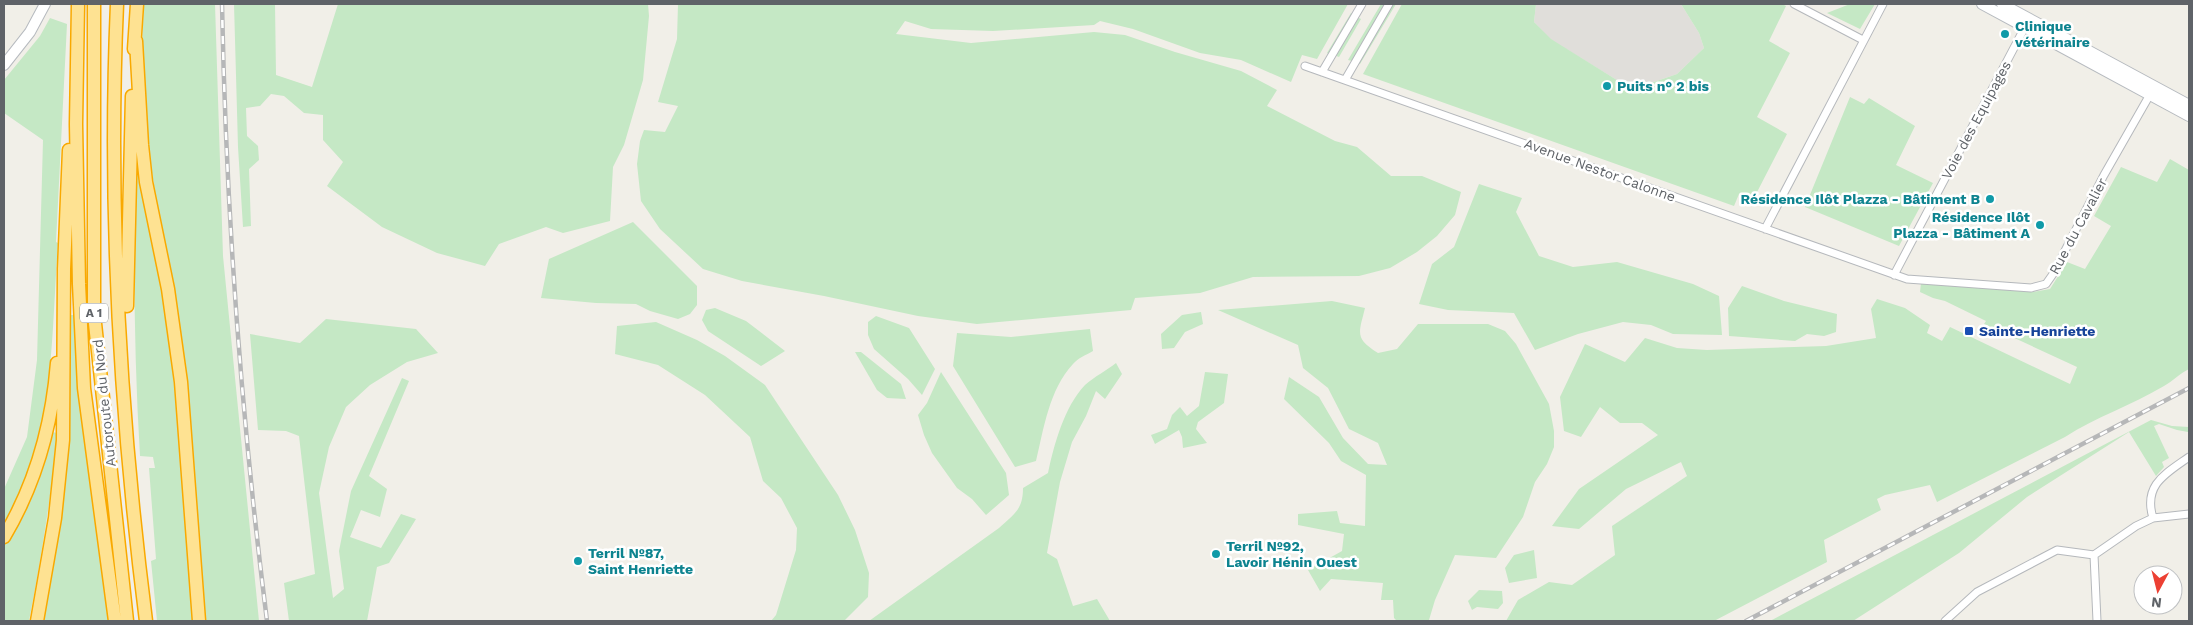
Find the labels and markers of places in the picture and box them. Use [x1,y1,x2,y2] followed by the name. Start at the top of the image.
[2014,18,2090,50] place label: Clinique vétérinaire
[1999,28,2011,40] marker: Clinique vétérinaire
[1617,78,1709,94] place label: Puits n° 2 bis
[1601,80,1613,92] marker: Puits n° 2 bis
[1741,191,1980,207] place label: Résidence Ilôt Plazza - Bâtiment B
[1984,193,1996,205] marker: Résidence Ilôt Plazza - Bâtiment B
[1893,209,2031,241] place label: Résidence Ilôt Plazza - Bâtiment A
[2034,219,2046,231] marker: Résidence Ilôt Plazza - Bâtiment A
[1979,323,2095,339] place label: Sainte-Henriette
[1963,325,1975,337] marker: Sainte-Henriette
[1226,538,1357,570] place label: Terril №92, Lavoir Hénin Ouest
[588,545,693,577] place label: Terril №87, Saint Henriette
[1210,548,1222,560] marker: Terril №92, Lavoir Hénin Ouest
[572,555,584,567] marker: Terril №87, Saint Henriette

